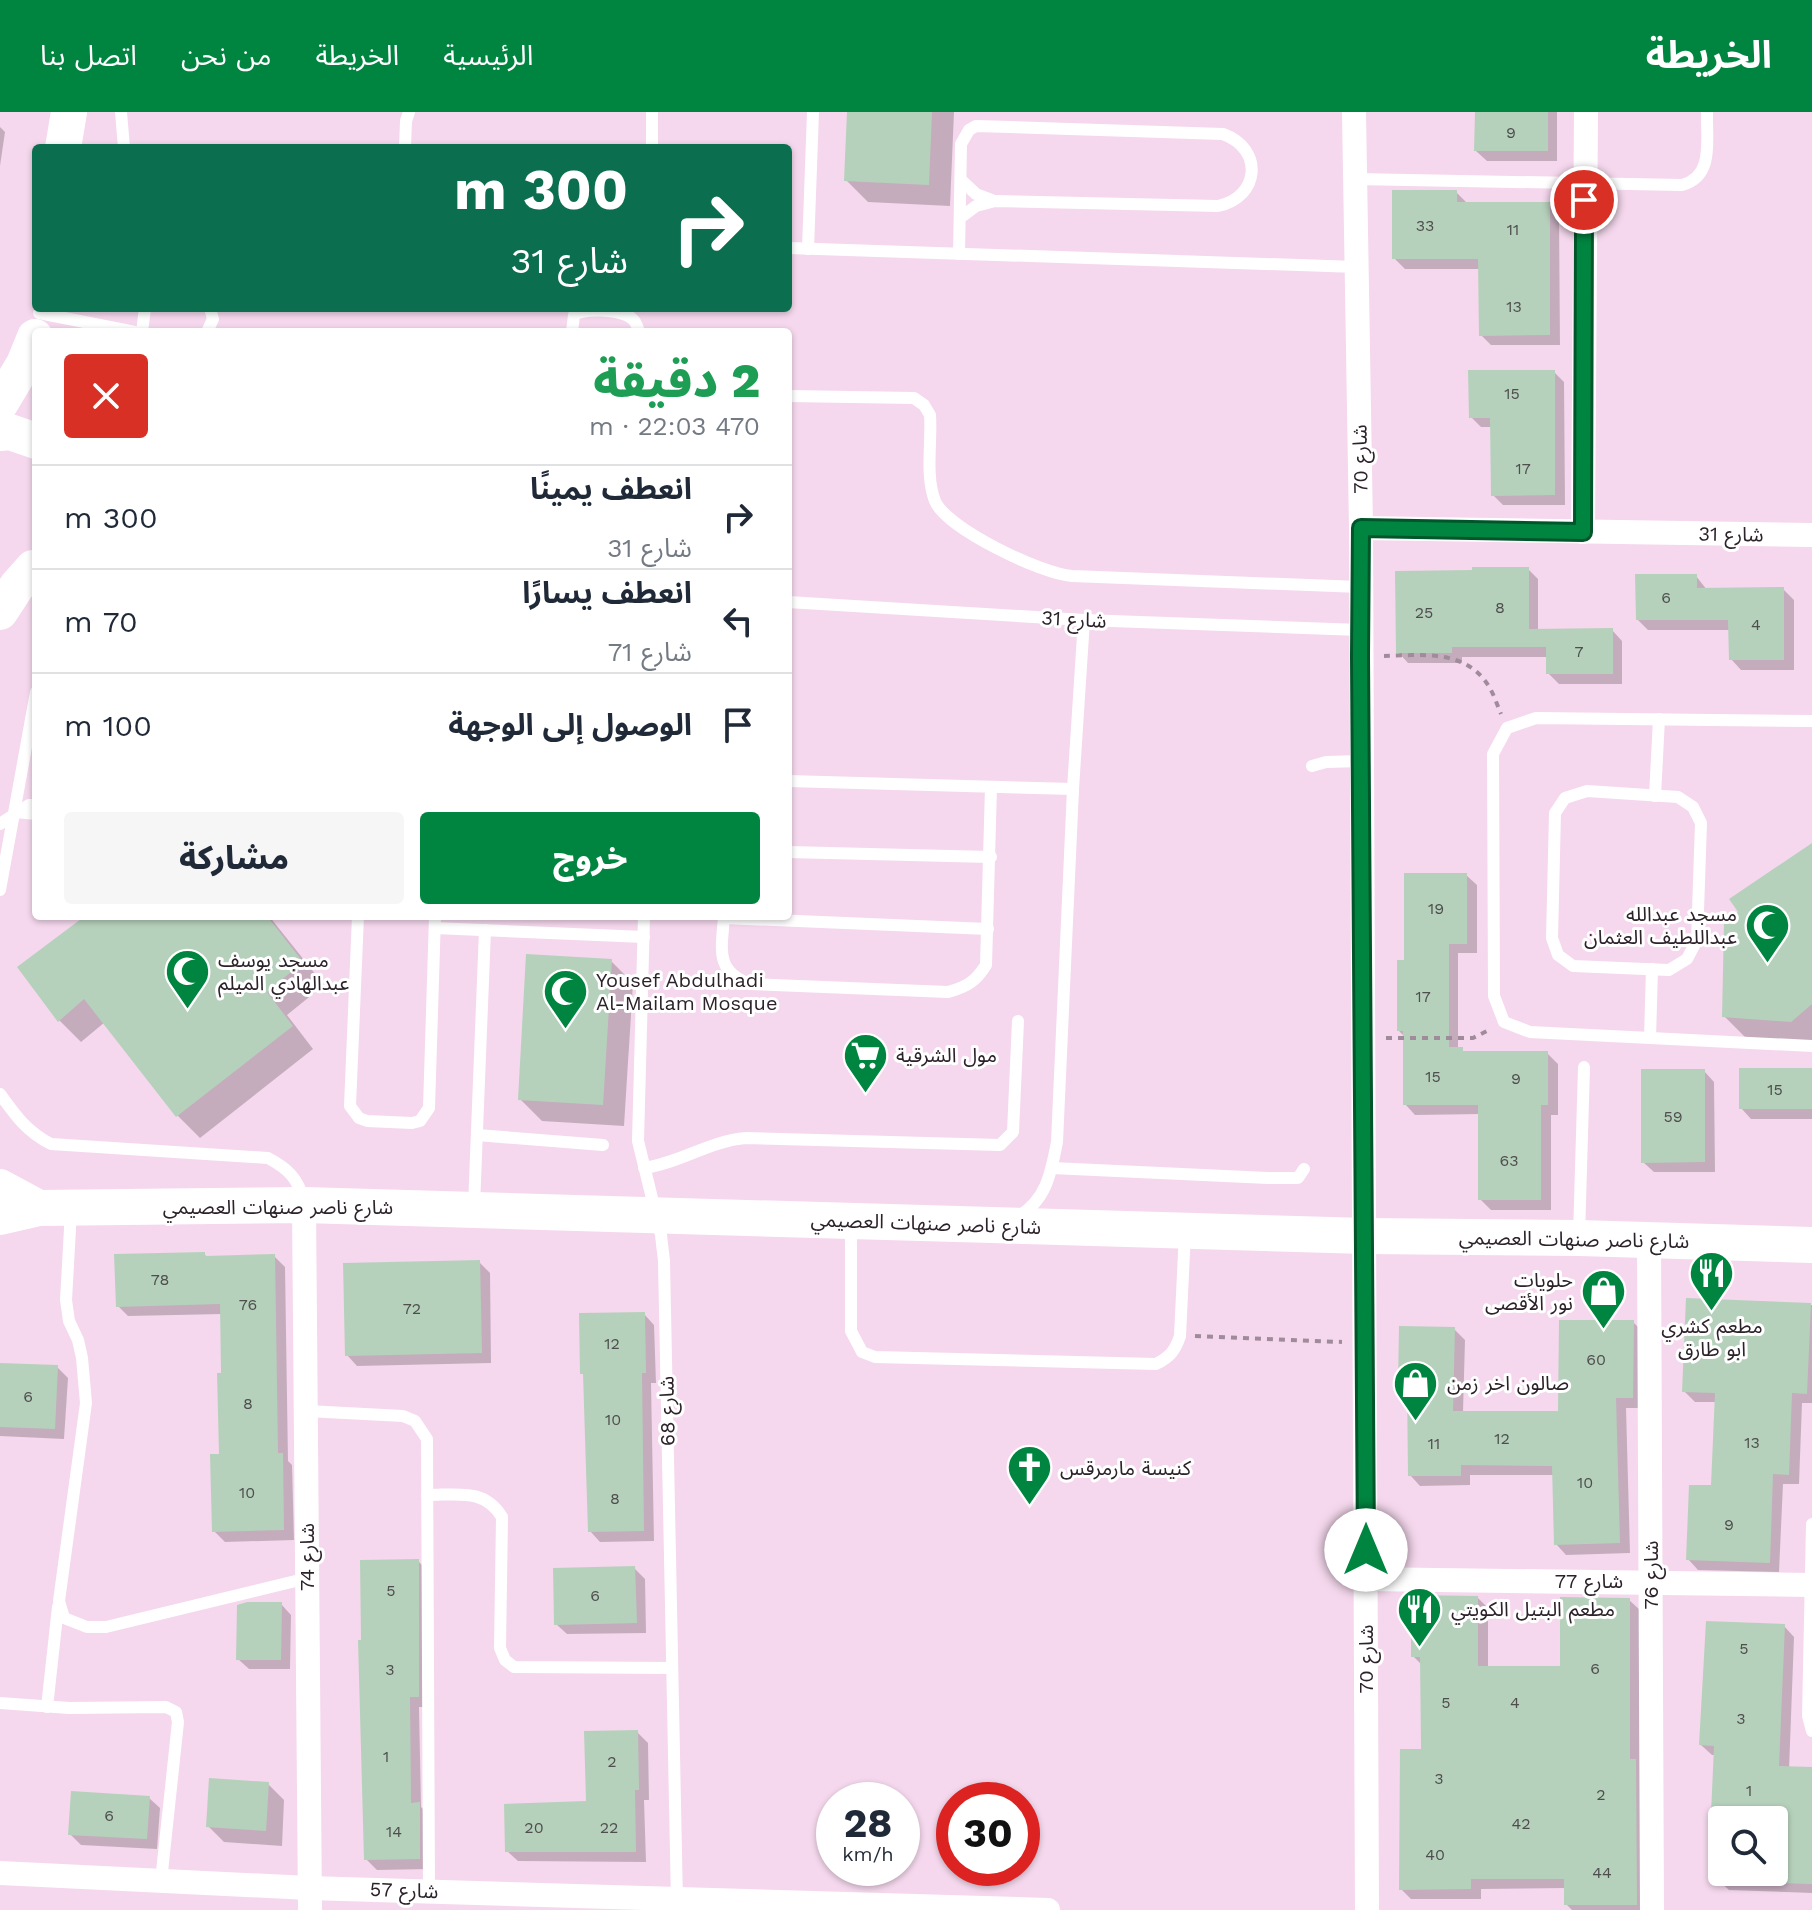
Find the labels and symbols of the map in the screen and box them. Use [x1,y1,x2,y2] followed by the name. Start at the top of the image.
[1506,123,1516,142] house number: 9
[1550,166,1618,234] pin
[1416,216,1434,235] house number: 33
[1507,220,1519,239] house number: 11
[1506,297,1522,316] house number: 13
[1504,384,1520,403] house number: 15
[1347,424,1376,494] street label: شارع 70
[1515,459,1531,478] house number: 17
[1698,521,1764,550] street label: شارع 31
[1661,588,1671,607] house number: 6
[1495,598,1505,617] house number: 8
[1415,603,1433,622] house number: 25
[1041,605,1107,636] street label: شارع 31
[1751,615,1761,634] house number: 4
[1575,642,1584,661] house number: 7
[1428,899,1444,918] house number: 19
[1744,901,1792,964] mosque icon: مسجد عبدالله عبداللطيف العثمان
[1584,902,1737,949] place label: مسجد عبدالله عبداللطيف العثمان
[163,948,211,1011] mosque icon: مسجد يوسف عبدالهادي الميلم
[218,948,349,999] place label: مسجد يوسف عبدالهادي الميلم
[541,967,589,1030] mosque icon: Yousef Abdulhadi Al-Mailam Mosque
[596,968,777,1015] place label: Yousef Abdulhadi Al-Mailam Mosque
[1415,987,1431,1006] house number: 17
[841,1031,889,1094] supermarket icon: مول الشرقية
[896,1043,997,1067] place label: مول الشرقية
[1425,1067,1441,1086] house number: 15
[1511,1069,1521,1088] house number: 9
[1767,1080,1783,1099] house number: 15
[1663,1107,1683,1126] house number: 59
[1499,1151,1519,1170] house number: 63
[163,1195,393,1223] street label: شارع ناصر صنهات العصيمي
[810,1207,1042,1243] street label: شارع ناصر صنهات العصيمي
[1459,1225,1689,1257] street label: شارع ناصر صنهات العصيمي
[1688,1250,1736,1313] restaurant icon: مطعم كشري ابو طارق
[1580,1267,1628,1330] shop icon: حلويات نور الأقصى
[1485,1268,1573,1315] place label: حلويات نور الأقصى
[151,1270,169,1289] house number: 78
[239,1295,257,1314] house number: 76
[403,1299,421,1318] house number: 72
[1661,1314,1763,1361] place label: مطعم كشري ابو طارق
[604,1334,620,1353] house number: 12
[1586,1350,1606,1369] house number: 60
[1392,1359,1440,1422] shop icon: صالون اخر زمن
[1447,1371,1569,1395] place label: صالون اخر زمن
[654,1376,683,1446] street label: شارع 68
[23,1387,33,1406] house number: 6
[243,1394,253,1413] house number: 8
[605,1410,621,1429] house number: 10
[1494,1429,1510,1448] house number: 12
[1744,1433,1760,1452] house number: 13
[1428,1434,1440,1453] house number: 11
[1005,1444,1053,1507] church icon: كنيسة مارمرقس
[1060,1456,1192,1480] place label: كنيسة مارمرقس
[1577,1473,1593,1492] house number: 10
[239,1483,255,1502] house number: 10
[610,1489,620,1508] house number: 8
[1324,1508,1408,1592] position arrow
[1724,1515,1734,1534] house number: 9
[295,1523,322,1591] street label: شارع 74
[1639,1541,1666,1609] street label: شارع 76
[1555,1569,1623,1596] street label: شارع 77
[386,1581,396,1600] house number: 5
[1396,1585,1444,1648] restaurant icon: مطعم البتيل الكويتي
[590,1586,600,1605] house number: 6
[1451,1597,1615,1625] place label: مطعم البتيل الكويتي
[1354,1624,1381,1694] street label: شارع 70
[1739,1639,1749,1658] house number: 5
[1590,1659,1600,1678] house number: 6
[385,1660,395,1679] house number: 3
[1441,1693,1451,1712] house number: 5
[1510,1693,1520,1712] house number: 4
[1736,1709,1746,1728] house number: 3
[383,1747,389,1766] house number: 1
[607,1752,617,1771] house number: 2
[1434,1769,1444,1788] house number: 3
[1746,1781,1752,1800] house number: 1
[936,1782,1040,1886] speed limit sign: 30
[1596,1785,1606,1804] house number: 2
[104,1806,114,1825] house number: 6
[1511,1814,1531,1833] house number: 42
[524,1818,544,1837] house number: 20
[600,1818,618,1837] house number: 22
[386,1822,402,1841] house number: 14
[1425,1845,1445,1864] house number: 40
[1592,1863,1612,1882] house number: 44
[369,1877,439,1906] street label: شارع 57

